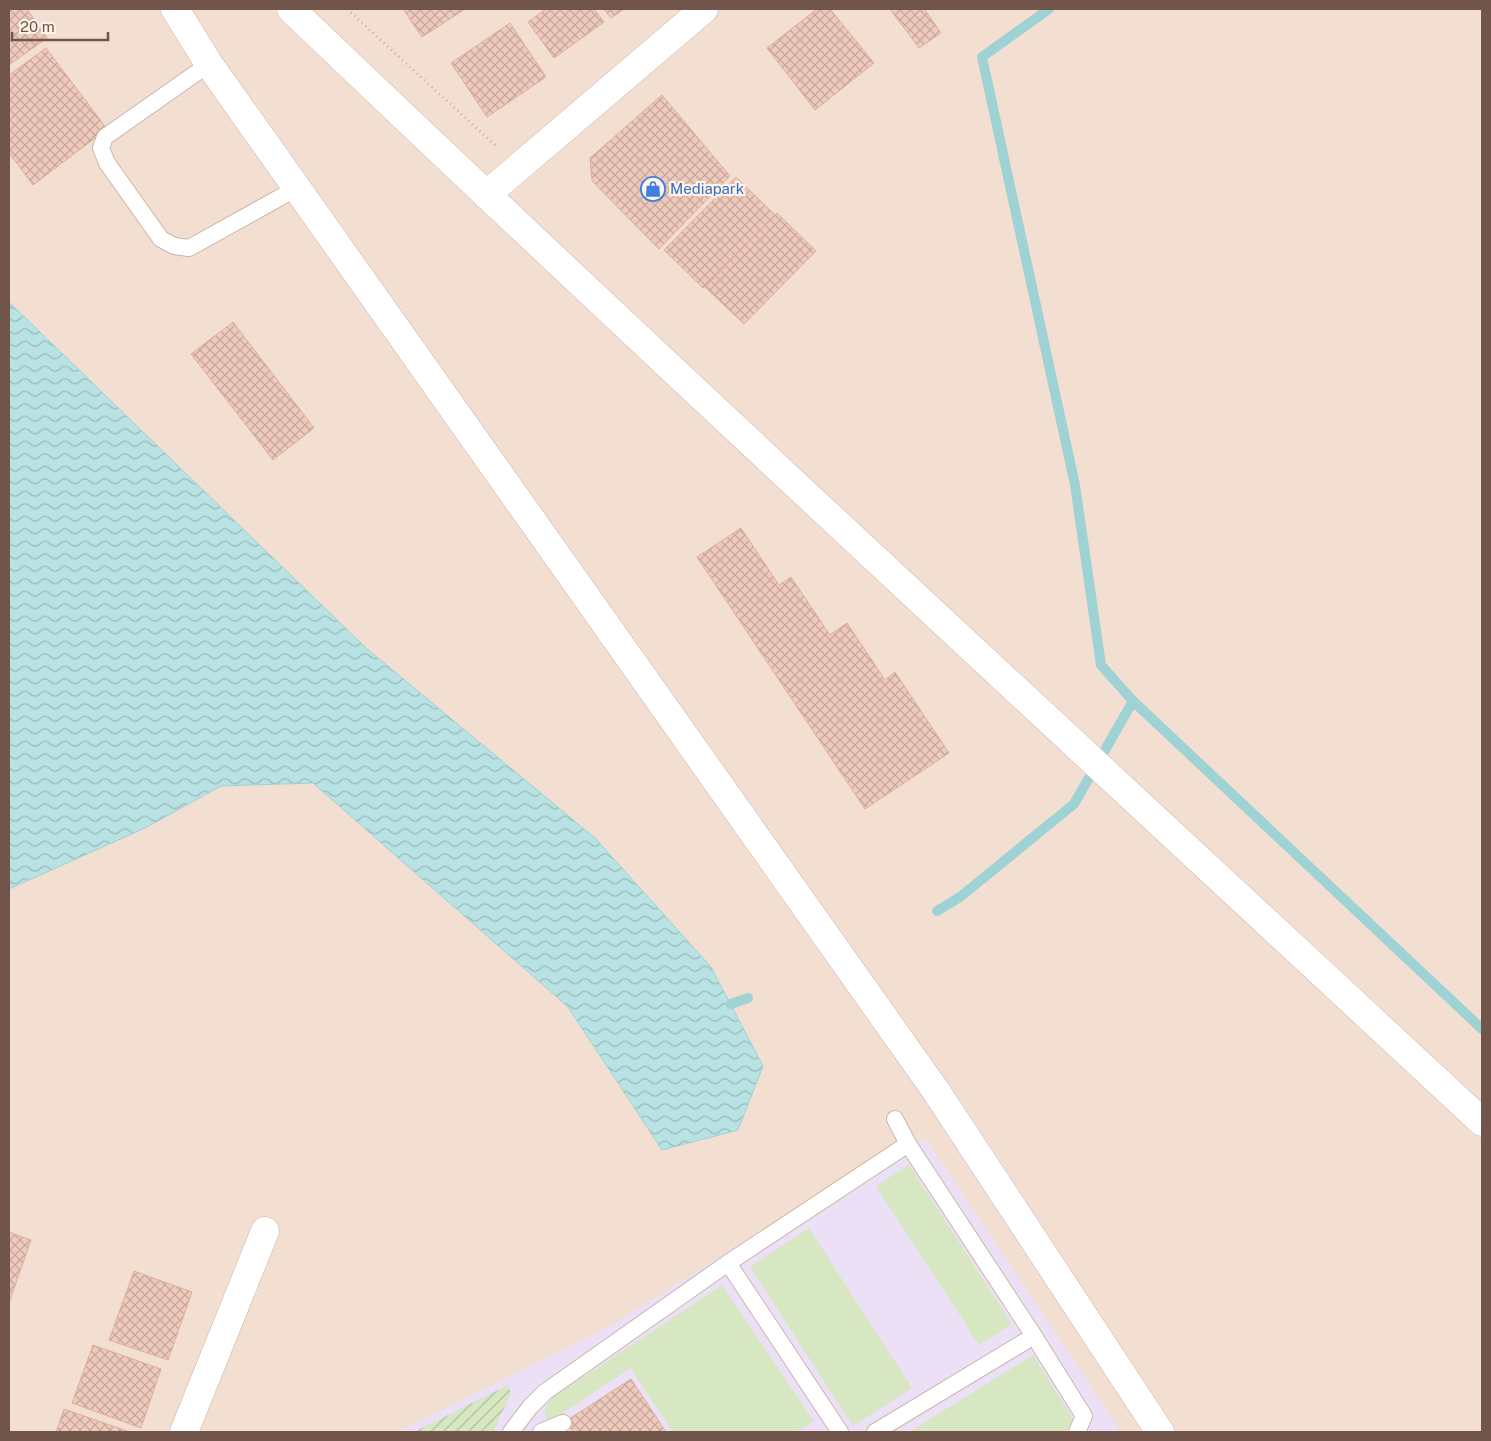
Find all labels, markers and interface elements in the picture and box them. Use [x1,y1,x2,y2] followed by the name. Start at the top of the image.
[12,10,109,42] scale bar
[20,18,55,35] text: 20 m
[640,176,666,202] shop icon: Mediapark
[670,180,744,197] place label: Mediapark

